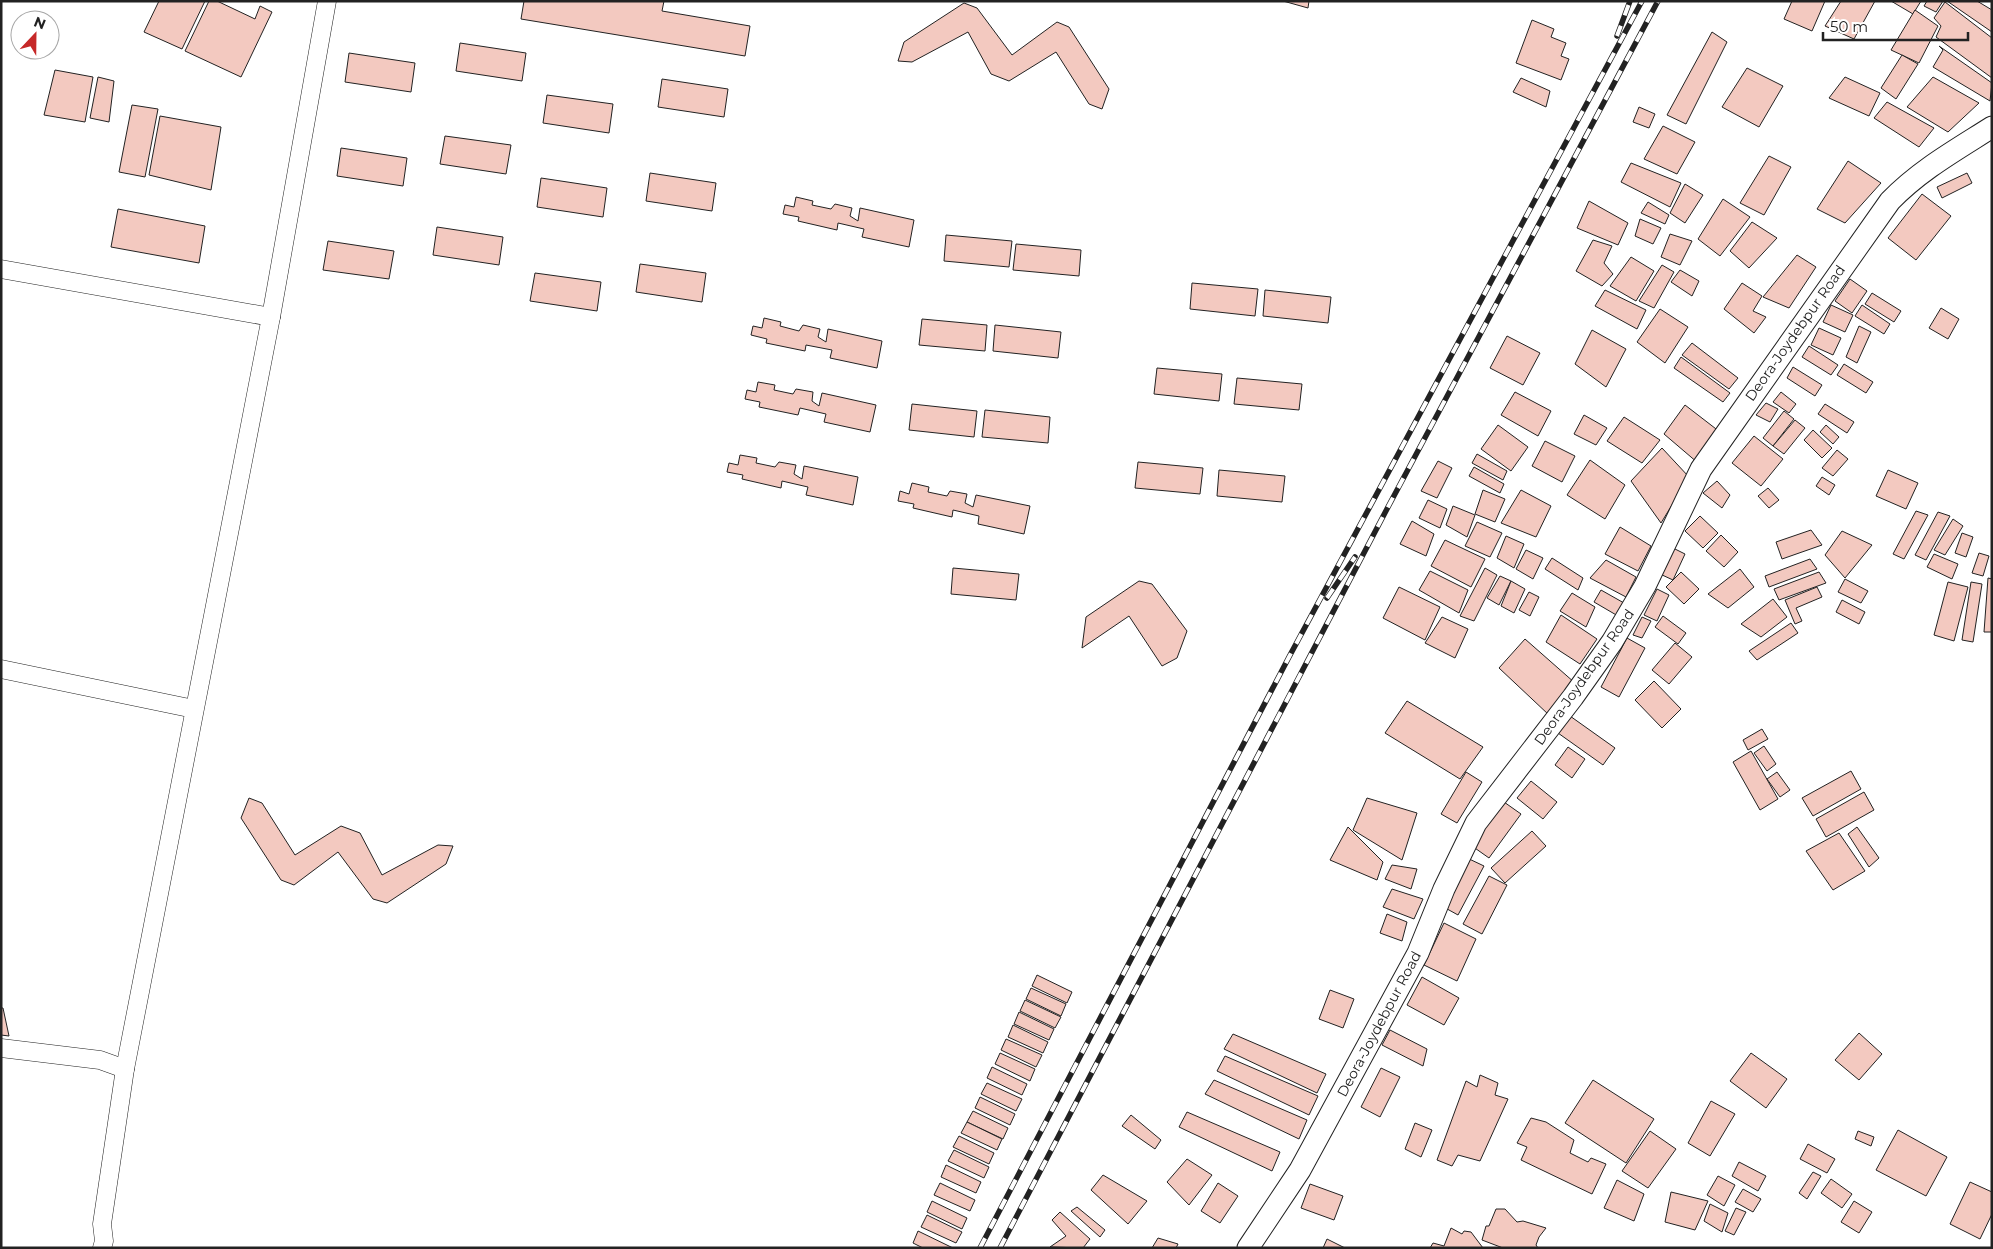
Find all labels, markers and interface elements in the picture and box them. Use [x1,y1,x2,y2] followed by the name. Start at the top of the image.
[10,10,60,60] north arrow
[1823,10,1968,42] scale bar
[31,12,48,33] text: N
[1830,17,1868,36] text: 50 m
[1741,261,1849,405] street label: Deora-Joydebpur Road
[1530,605,1638,749] street label: Deora-Joydebpur Road
[1333,948,1425,1100] street label: Deora-Joydebpur Road

